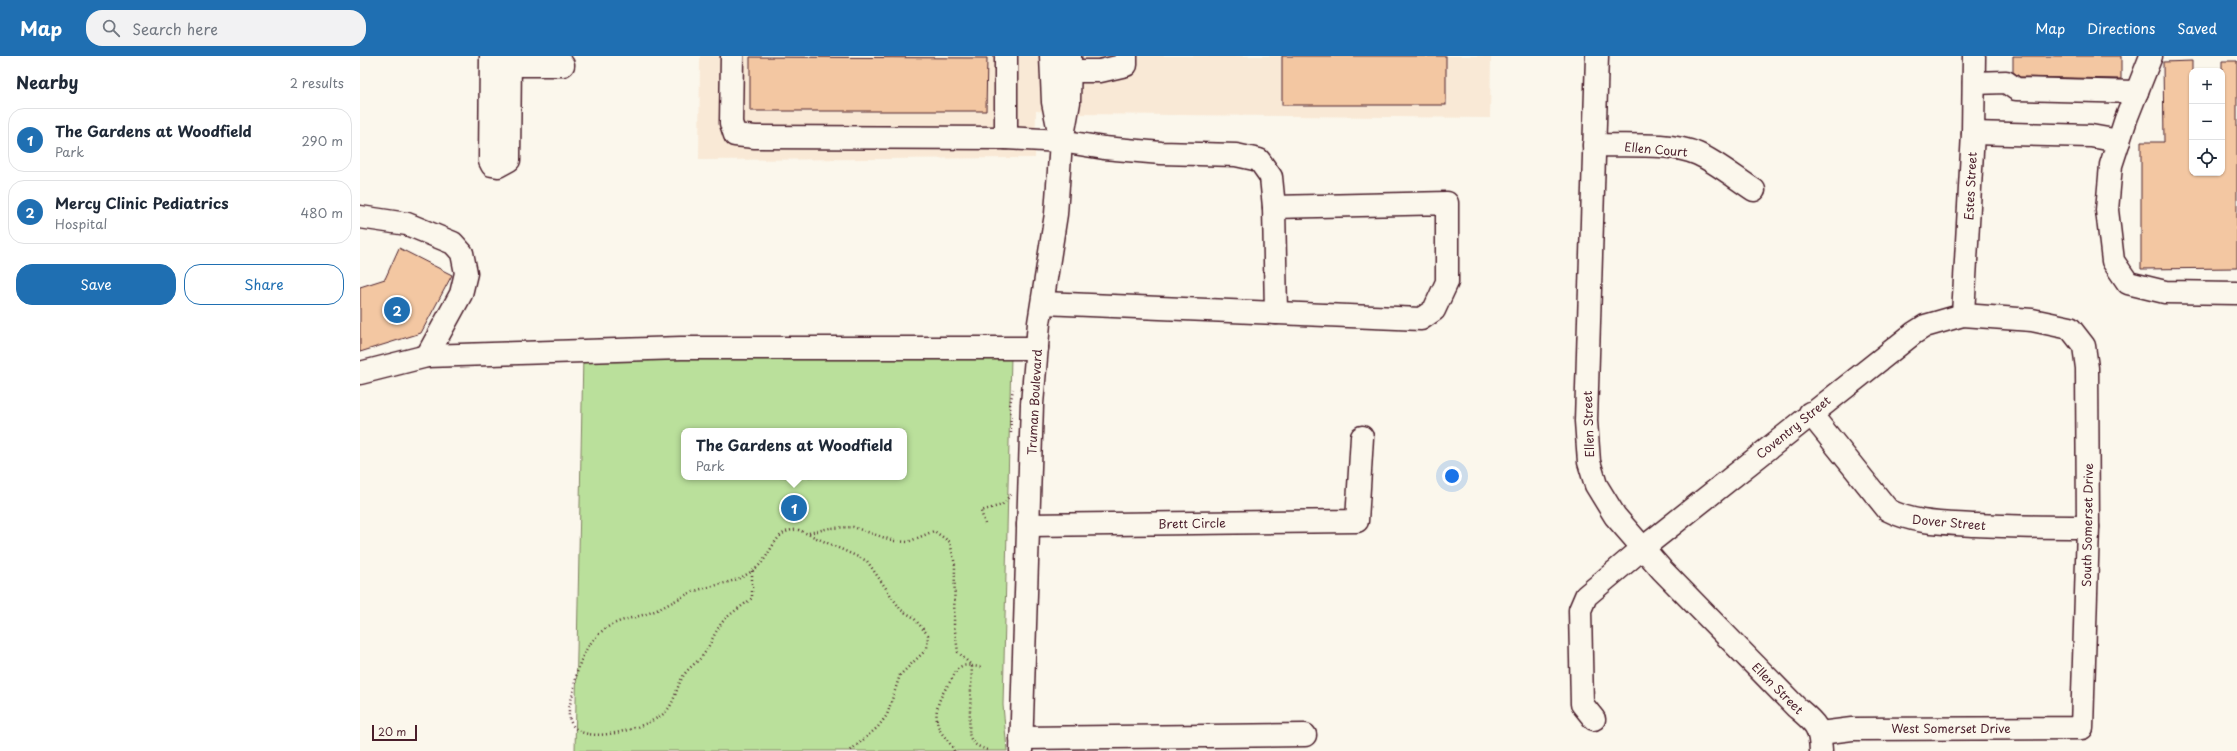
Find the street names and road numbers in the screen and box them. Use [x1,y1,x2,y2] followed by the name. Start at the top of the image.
[1624,137,1688,161] street label: Ellen Court
[1959,151,1981,221] street label: Estes Street
[1022,348,1046,455] street label: Truman Boulevard
[1578,390,1598,458] street label: Ellen Street
[1752,391,1834,463] street label: Coventry Street
[2077,463,2097,587] street label: South Somerset Drive
[1911,510,1987,534] street label: Dover Street
[1158,513,1226,533] street label: Brett Circle
[1748,658,1808,718] street label: Ellen Street
[1891,719,2011,737] street label: West Somerset Drive

